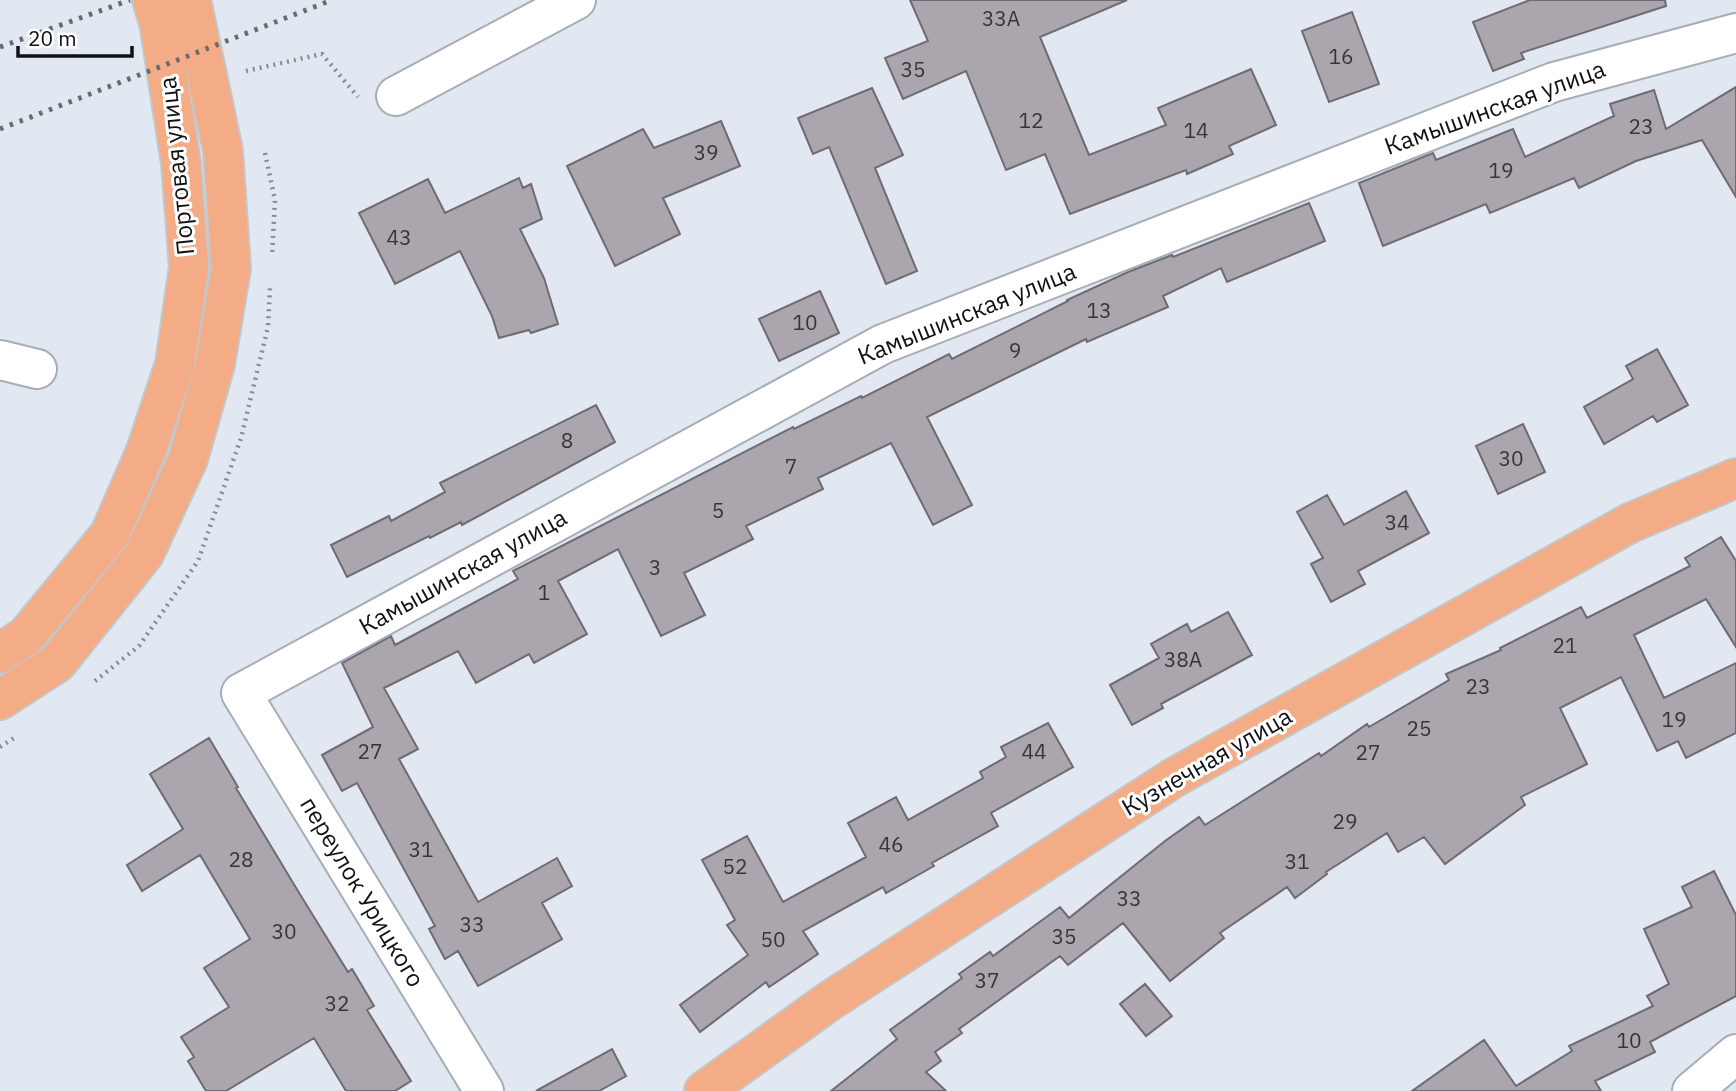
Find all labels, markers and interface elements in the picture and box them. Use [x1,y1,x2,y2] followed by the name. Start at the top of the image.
[982,4,1020,32] house number: 33А
[18,14,131,58] scale bar
[28,24,77,52] text: 20 m
[1328,42,1354,70] house number: 16
[1380,52,1610,162] street label: Камышинская улица
[900,55,926,83] house number: 35
[151,75,201,257] street label: Портовая улица
[1018,106,1044,134] house number: 12
[1628,112,1654,140] house number: 23
[1183,116,1209,144] house number: 14
[693,138,719,166] house number: 39
[1488,156,1514,184] house number: 19
[386,223,412,251] house number: 43
[853,255,1081,372] street label: Камышинская улица
[1086,296,1112,324] house number: 13
[792,308,818,336] house number: 10
[1009,336,1021,364] house number: 9
[561,426,573,454] house number: 8
[1498,444,1524,472] house number: 30
[785,452,797,480] house number: 7
[712,496,724,524] house number: 5
[353,501,572,642] street label: Камышинская улица
[1384,508,1410,536] house number: 34
[649,553,661,581] house number: 3
[538,578,550,606] house number: 1
[1552,631,1578,659] house number: 21
[1164,645,1202,673] house number: 38А
[1465,672,1491,700] house number: 23
[1116,699,1298,823] street label: Кузнечная улица
[1661,705,1687,733] house number: 19
[1406,714,1432,742] house number: 25
[357,737,383,765] house number: 27
[1021,737,1047,765] house number: 44
[1355,738,1381,766] house number: 27
[293,790,432,993] street label: переулок Урицкого
[1332,807,1358,835] house number: 29
[878,830,904,858] house number: 46
[408,835,434,863] house number: 31
[228,845,254,873] house number: 28
[1284,847,1310,875] house number: 31
[722,852,748,880] house number: 52
[1116,884,1142,912] house number: 33
[459,910,485,938] house number: 33
[271,917,297,945] house number: 30
[1051,922,1077,950] house number: 35
[760,925,786,953] house number: 50
[974,966,1000,994] house number: 37
[324,989,350,1017] house number: 32
[1616,1026,1642,1054] house number: 10

